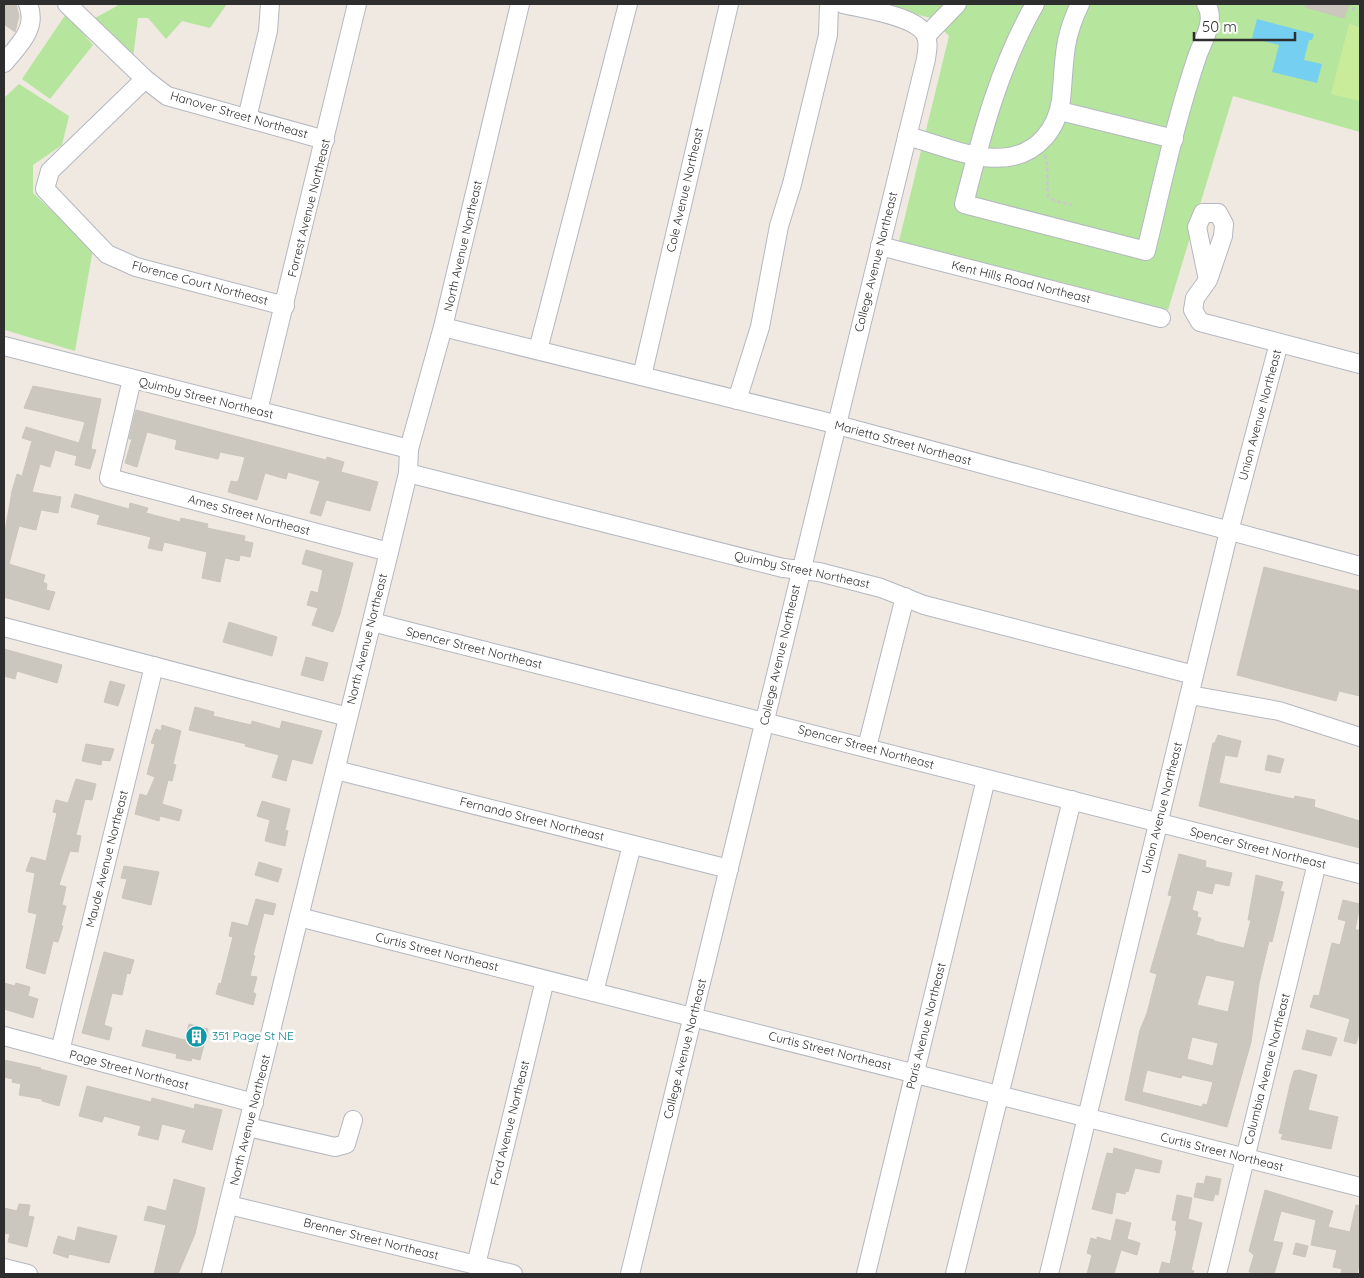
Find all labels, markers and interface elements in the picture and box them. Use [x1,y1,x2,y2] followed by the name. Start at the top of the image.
[1194,10,1295,42] scale bar
[1202,17,1237,36] text: 50 m
[169,88,310,141] street label: Hanover Street Northeast
[663,126,706,254] street label: Cole Avenue Northeast
[284,137,333,279] street label: Forrest Avenue Northeast
[440,179,485,313] street label: North Avenue Northeast
[851,190,900,334] street label: College Avenue Northeast
[130,257,270,308] street label: Florence Court Northeast
[950,257,1092,306] street label: Kent Hills Road Northeast
[1235,348,1284,482] street label: Union Avenue Northeast
[137,373,275,422] street label: Quimby Street Northeast
[833,417,973,468] street label: Marietta Street Northeast
[186,491,312,538] street label: Ames Street Northeast
[733,548,871,591] street label: Quimby Street Northeast
[343,572,390,706] street label: North Avenue Northeast
[756,583,803,727] street label: College Avenue Northeast
[404,623,544,672] street label: Spencer Street Northeast
[797,721,936,772] street label: Spencer Street Northeast
[1138,741,1185,875] street label: Union Avenue Northeast
[82,789,131,929] street label: Maude Avenue Northeast
[458,793,606,844] street label: Fernando Street Northeast
[1188,823,1328,872] street label: Spencer Street Northeast
[374,929,500,974] street label: Curtis Street Northeast
[903,961,949,1091] street label: Paris Avenue Northeast
[660,977,709,1121] street label: College Avenue Northeast
[1240,992,1293,1146] street label: Columbia Avenue Northeast
[184,1024,208,1048] building icon: 351 Page St NE
[212,1028,294,1043] place label: 351 Page St NE
[767,1028,893,1073] street label: Curtis Street Northeast
[68,1046,190,1093] street label: Page Street Northeast
[226,1053,273,1187] street label: North Avenue Northeast
[487,1059,532,1187] street label: Ford Avenue Northeast
[1159,1129,1285,1174] street label: Curtis Street Northeast
[302,1214,440,1263] street label: Brenner Street Northeast

